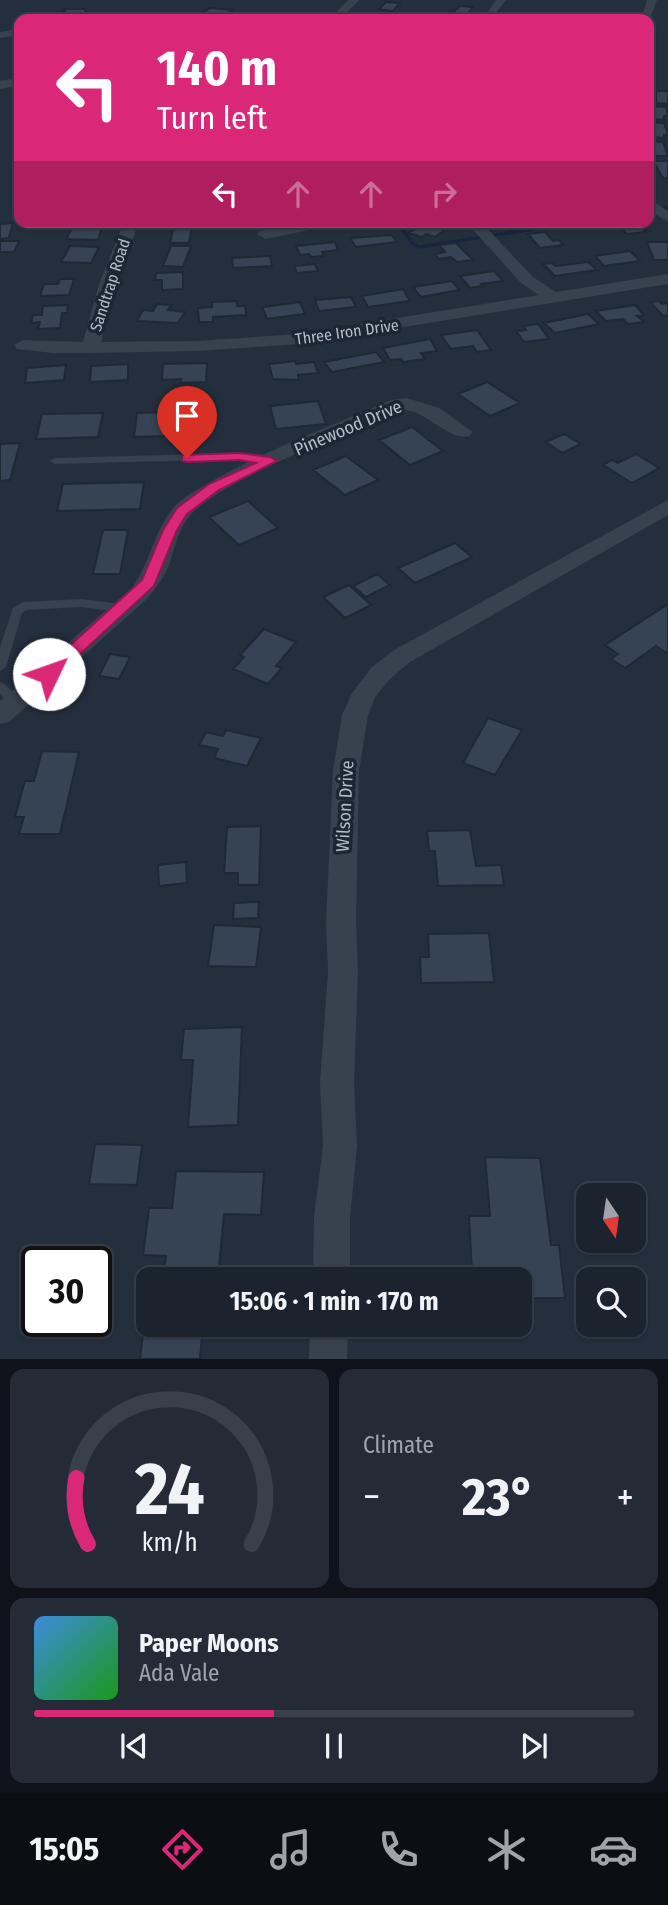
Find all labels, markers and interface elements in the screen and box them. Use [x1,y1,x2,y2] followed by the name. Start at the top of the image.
[157,39,277,98] text: 140 m
[42,42,133,133] icon: left
[157,99,267,137] text: Turn left
[206,175,244,213] icon: left
[279,175,317,213] icon: ahead
[352,175,390,213] icon: ahead
[425,175,463,213] icon: right
[86,236,134,334] street label: Sandtrap Road
[294,315,400,349] street label: Three Iron Drive
[157,386,217,458] pin
[291,395,405,461] street label: Pinewood Drive
[168,397,206,435] icon: arrive
[12,637,86,711] position arrow
[332,760,358,852] street label: Wilson Drive
[576,1183,646,1253] north arrow
[576,1183,646,1337] map controls
[21,1246,112,1337] speed limit sign: 30
[576,1267,646,1337] button: search
[230,1286,438,1317] text: 15:06 · 1 min · 170 m
[363,1431,434,1459] text: Climate
[134,1447,204,1534] text: 24
[462,1466,535,1529] text: 23°
[363,1474,380,1520] text: −
[617,1474,634,1520] text: +
[142,1528,197,1558] text: km/h
[139,1628,279,1659] text: Paper Moons
[139,1659,219,1687] text: Ada Vale
[115,1727,153,1765] icon: previous
[315,1727,353,1765] icon: pause
[515,1727,553,1765] icon: next
[158,1825,207,1874] icon: directions
[266,1825,315,1874] icon: music
[374,1825,423,1874] icon: phone
[482,1825,531,1874] icon: climate
[589,1825,638,1874] icon: car
[29,1830,99,1868] text: 15:05

